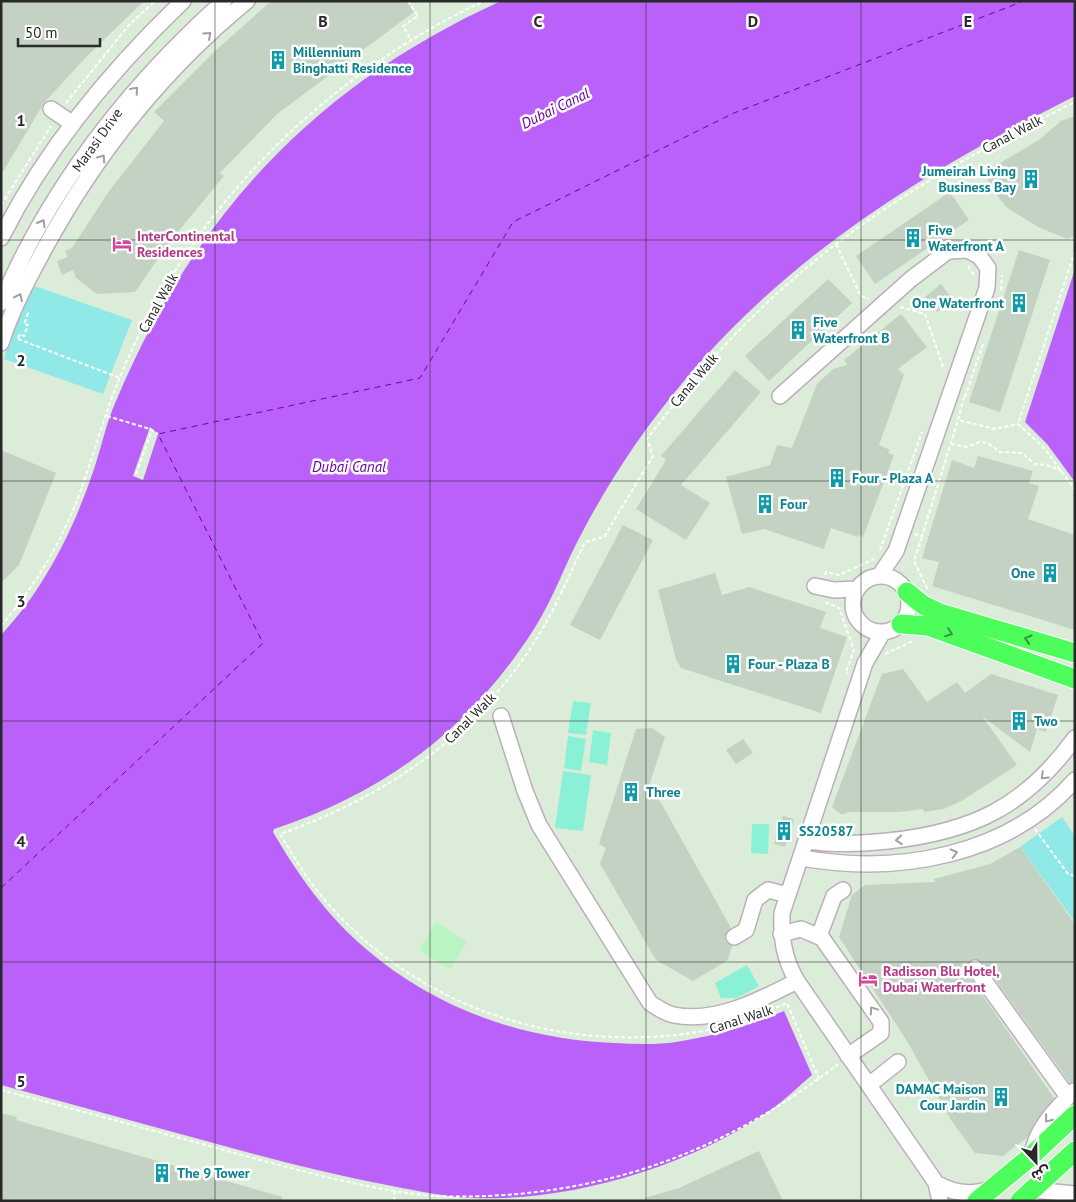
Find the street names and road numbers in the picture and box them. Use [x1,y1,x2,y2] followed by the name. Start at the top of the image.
[68,105,126,175] street label: Marasi Drive
[979,111,1045,157] street label: Canal Walk
[134,270,182,336] street label: Canal Walk
[666,349,722,411] street label: Canal Walk
[440,688,500,748] street label: Canal Walk
[707,1000,775,1038] street label: Canal Walk

